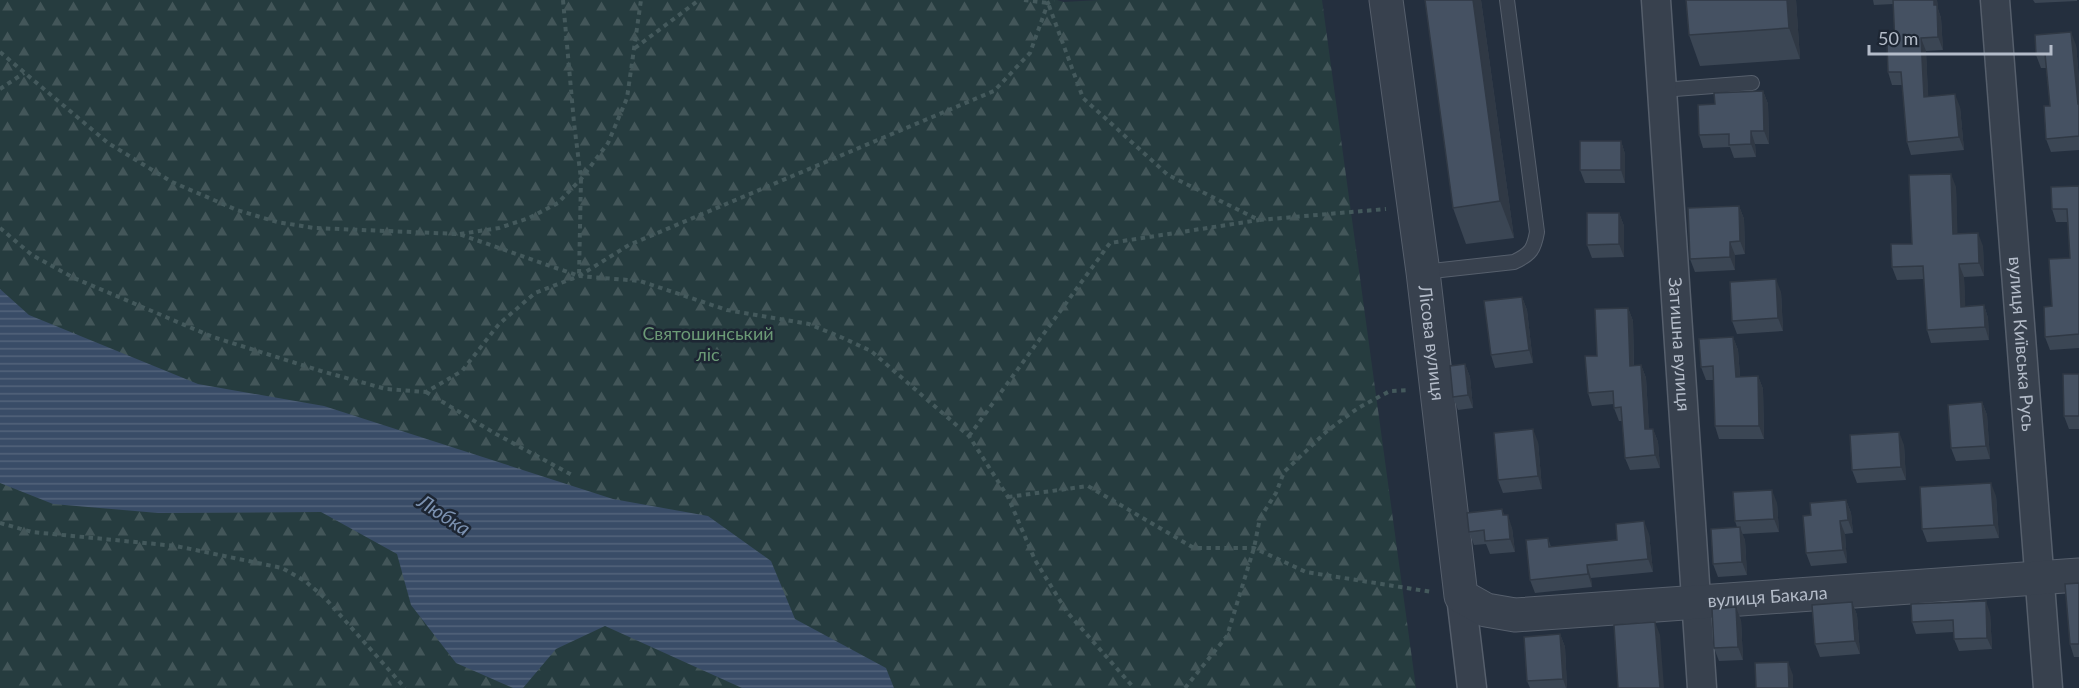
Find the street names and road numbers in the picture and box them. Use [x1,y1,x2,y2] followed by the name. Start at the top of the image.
[2005,256,2040,432] street label: вулиця Київська Русь
[1665,276,1695,412] street label: Затишна вулиця
[1415,283,1450,402] street label: Лісова вулиця
[1707,581,1828,611] street label: вулиця Бакала

